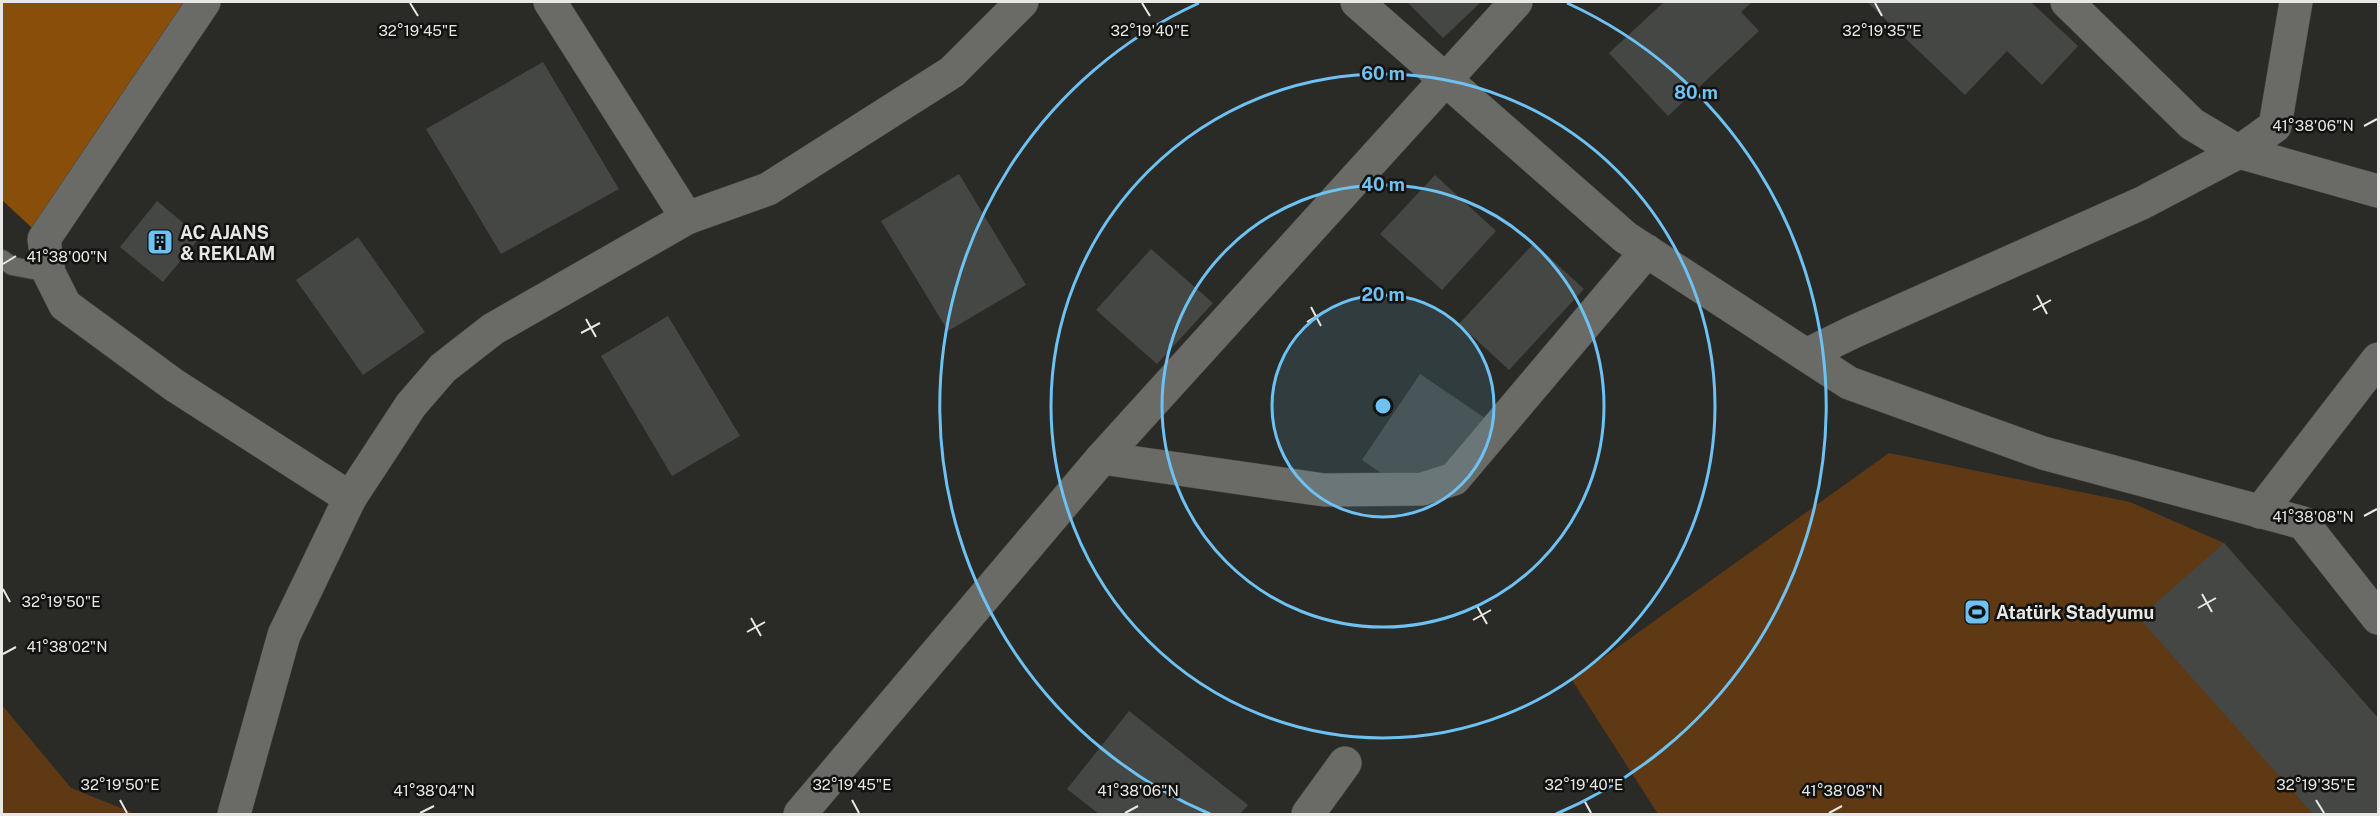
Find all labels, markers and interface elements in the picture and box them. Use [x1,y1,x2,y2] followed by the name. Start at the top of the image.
[378,22,458,39] text: 32°19'45"E
[1111,22,1189,39] text: 32°19'40"E
[1842,22,1922,39] text: 32°19'35"E
[1361,63,1405,84] text: 60 m
[1674,82,1718,103] text: 80 m
[2272,117,2354,134] text: 41°38'06"N
[1361,174,1405,195] text: 40 m
[180,222,275,264] place label: AC AJANS & REKLAM
[145,227,175,257] building icon: AC AJANS & REKLAM
[26,248,108,265] text: 41°38'00"N
[1361,284,1405,305] text: 20 m
[1373,396,1393,416] centre of rings
[2272,508,2354,525] text: 41°38'08"N
[21,593,101,610] text: 32°19'50"E
[1962,597,1992,627] sports icon: Atatürk Stadyumu
[1996,602,2154,623] place label: Atatürk Stadyumu
[26,638,108,655] text: 41°38'02"N
[80,776,160,793] text: 32°19'50"E
[812,776,892,793] text: 32°19'45"E
[1545,776,1623,793] text: 32°19'40"E
[2276,776,2356,793] text: 32°19'35"E
[393,782,475,799] text: 41°38'04"N
[1097,782,1179,799] text: 41°38'06"N
[1801,782,1883,799] text: 41°38'08"N

